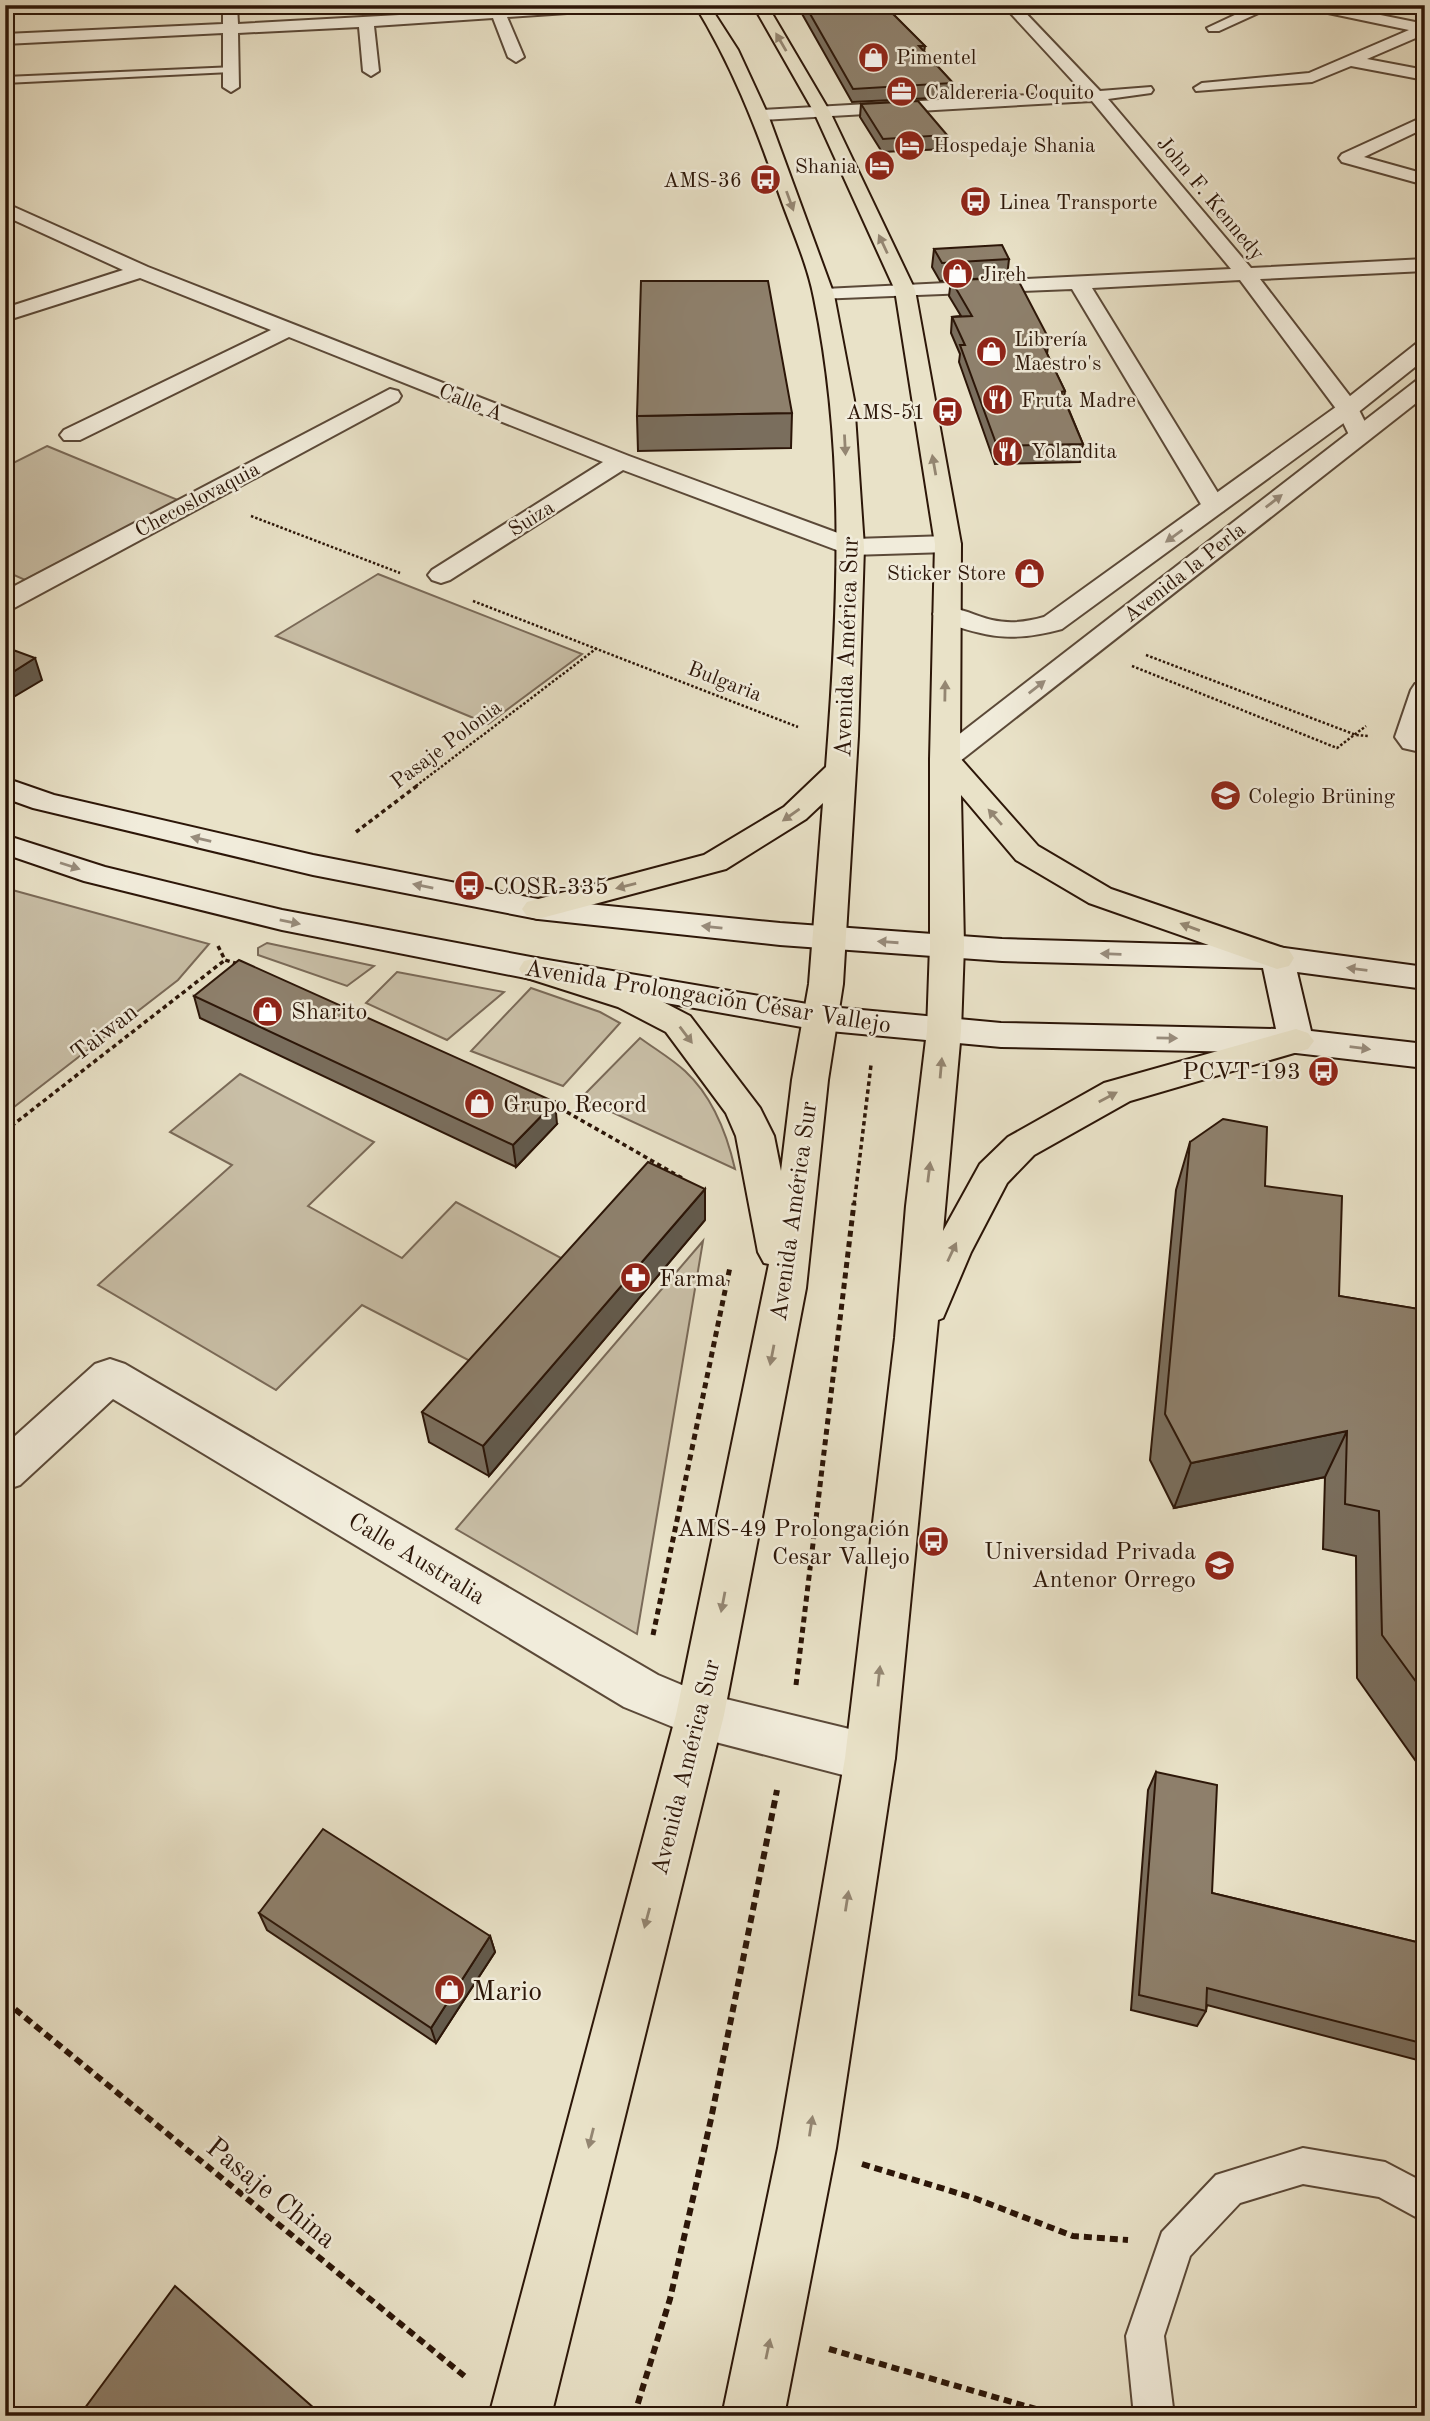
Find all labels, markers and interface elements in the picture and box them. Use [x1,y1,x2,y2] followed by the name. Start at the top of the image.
[775,32,787,51] one-way arrow
[856,40,890,74] shop icon: Pimentel
[896,48,977,69] place label: Pimentel
[885,75,919,109] office icon: Caldereria Coquito
[925,83,1094,104] place label: Caldereria Coquito
[893,128,927,162] hotel icon: Hospedaje Shania
[1152,133,1268,265] street label: John F. Kennedy
[933,136,1095,157] place label: Hospedaje Shania
[863,149,897,183] hotel icon: Shania
[795,157,857,178] place label: Shania
[748,163,782,197] bus stop icon: AMS-36
[663,171,742,192] place label: AMS-36
[959,185,993,219] bus stop icon: Linea Transporte
[785,190,796,211] one-way arrow
[999,193,1157,214] place label: Linea Transporte
[878,234,889,255] one-way arrow
[940,257,974,291] shop icon: Jireh
[980,265,1027,286] place label: Jireh
[1014,330,1101,375] place label: Librería Maestro's
[974,334,1008,368] shop icon: Librería Maestro's
[435,381,506,426] street label: Calle A
[981,383,1015,417] restaurant icon: Fruta Madre
[1021,391,1136,412] place label: Fruta Madre
[931,395,965,429] bus stop icon: AMS-51
[846,403,925,424] place label: AMS-51
[840,434,851,456] one-way arrow
[991,434,1025,468] restaurant icon: Yolandita
[1031,442,1117,463] place label: Yolandita
[928,454,939,476] one-way arrow
[132,459,263,542] street label: Checoslovaquia
[1264,494,1282,509] one-way arrow
[505,497,558,541] street label: Suiza
[1120,519,1250,627] street label: Avenida la Perla
[1165,528,1183,543] one-way arrow
[832,536,864,758] street label: Avenida América Sur
[1012,556,1046,590] shop icon: Sticker Store
[887,564,1006,585] place label: Sticker Store
[684,659,765,706] street label: Bulgaria
[940,680,951,702] one-way arrow
[1028,681,1046,695] one-way arrow
[388,697,506,793] street label: Pasaje Polonia
[1208,779,1242,813] school or university icon: Colegio Brüning
[1248,787,1396,808] place label: Colegio Brüning
[782,808,800,822] one-way arrow
[987,808,1003,826] one-way arrow
[190,833,212,844] one-way arrow
[60,861,81,872] one-way arrow
[453,869,487,903] bus stop icon: COSR-335
[493,876,609,900] place label: COSR-335
[412,881,434,892] one-way arrow
[615,881,637,892] one-way arrow
[279,917,301,928] one-way arrow
[701,921,723,932] one-way arrow
[1179,921,1200,932] one-way arrow
[877,936,899,947] one-way arrow
[1099,948,1121,959] one-way arrow
[523,957,893,1039] street label: Avenida Prolongación César Vallejo
[1346,963,1368,974] one-way arrow
[251,994,285,1028] shop icon: Sharito
[68,1000,143,1067] street label: Taiwan
[291,1001,367,1025] place label: Sharito
[679,1026,693,1044] one-way arrow
[1157,1032,1179,1044] one-way arrow
[1349,1043,1371,1054] one-way arrow
[1307,1054,1341,1088] bus stop icon: PCVT-193
[936,1056,947,1078] one-way arrow
[1182,1061,1301,1085] place label: PCVT-193
[463,1087,497,1121] shop icon: Grupo Record
[1098,1091,1118,1103] one-way arrow
[503,1094,647,1118] place label: Grupo Record
[768,1100,822,1323] street label: Avenida América Sur
[924,1161,935,1183] one-way arrow
[946,1242,958,1262] one-way arrow
[619,1261,653,1295] pharmacy icon: Farma
[659,1268,726,1292] place label: Farma
[767,1344,778,1366] one-way arrow
[343,1509,489,1610] street label: Calle Australia
[677,1518,910,1570] place label: AMS-49 Prolongación Cesar Vallejo
[916,1525,950,1559] bus stop icon: AMS-49 Prolongación Cesar Vallejo
[984,1541,1196,1593] place label: Universidad Privada Antenor Orrego
[1202,1548,1236,1582] school or university icon: Universidad Privada Antenor Orrego
[717,1591,728,1613] one-way arrow
[649,1657,725,1878] street label: Avenida América Sur
[874,1665,885,1687] one-way arrow
[842,1890,853,1912] one-way arrow
[641,1907,652,1929] one-way arrow
[432,1973,466,2007] shop icon: Mario
[472,1979,542,2007] place label: Mario
[806,2115,817,2137] one-way arrow
[585,2128,595,2149] one-way arrow
[200,2134,340,2255] street label: Pasaje China
[762,2338,773,2360] one-way arrow

